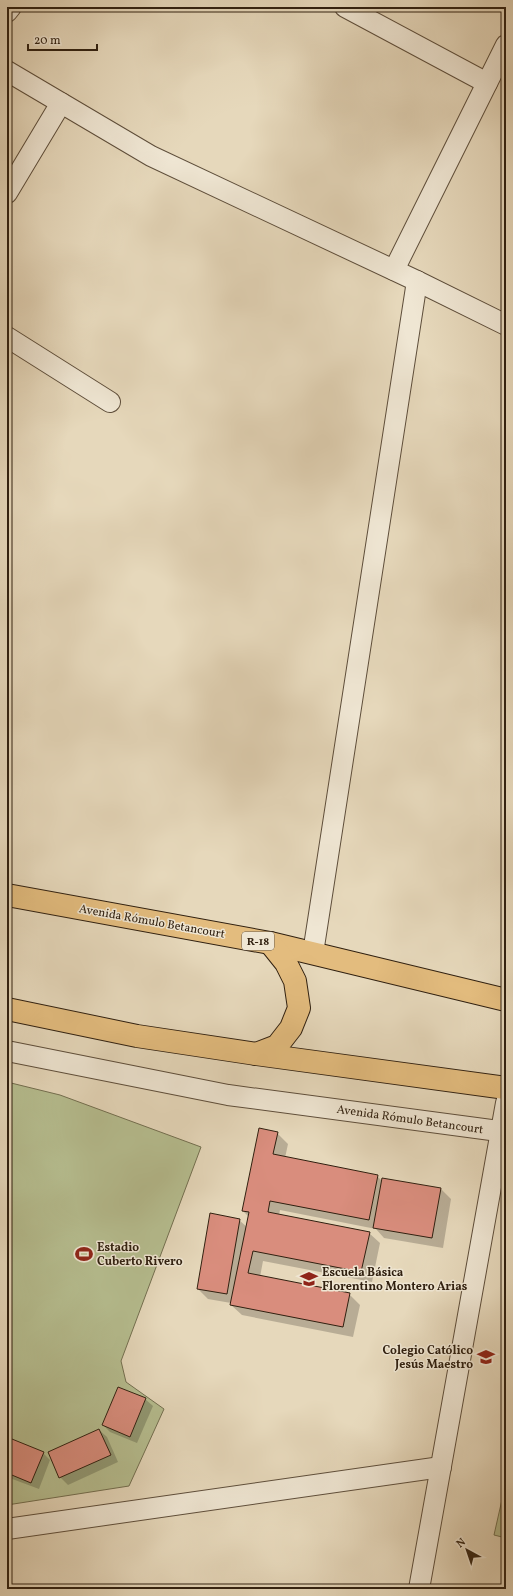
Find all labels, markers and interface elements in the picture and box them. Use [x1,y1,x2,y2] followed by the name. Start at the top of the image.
[28,26,97,52] scale bar
[34,33,61,49] text: 20 m
[78,901,226,943] street label: Avenida Rómulo Betancourt
[242,932,274,950] road number: R-18
[335,1102,484,1138] street label: Avenida Rómulo Betancourt
[97,1240,183,1270] place label: Estadio Cuberto Rivero
[74,1244,94,1264] sports icon: Estadio Cuberto Rivero
[322,1265,468,1295] place label: Escuela Básica Florentino Montero Arias
[299,1269,319,1289] school or university icon: Escuela Básica Florentino Montero Arias
[382,1343,473,1373] place label: Colegio Católico Jesús Maestro
[476,1347,496,1367] school or university icon: Colegio Católico Jesús Maestro
[447,1530,487,1570] north arrow
[454,1535,469,1552] text: N

